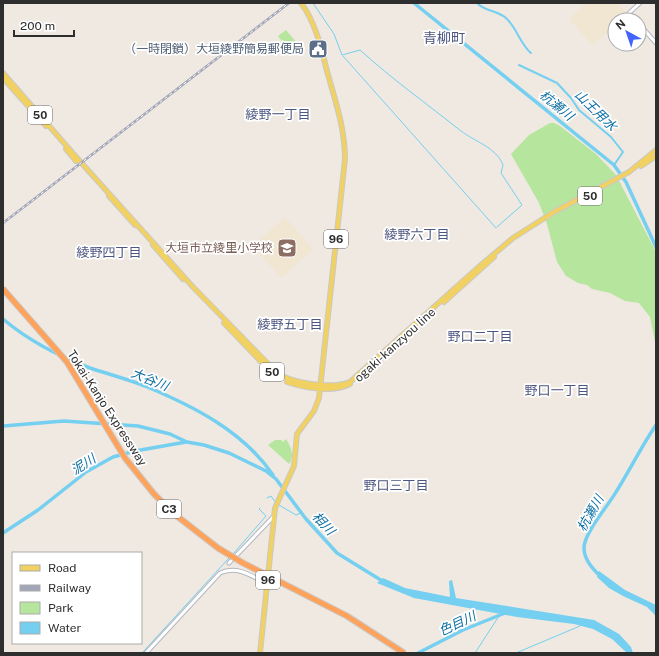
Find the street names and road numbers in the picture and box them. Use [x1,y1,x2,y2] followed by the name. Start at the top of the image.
[28,106,52,124] road number: 50
[578,187,602,205] road number: 50
[324,230,348,248] road number: 96
[352,305,438,385] street label: ogaki-kanzyou line
[64,348,150,469] street label: Tokai-Kanjo Expressway
[260,363,284,381] road number: 50
[157,500,181,518] road number: C3
[256,571,280,589] road number: 96

